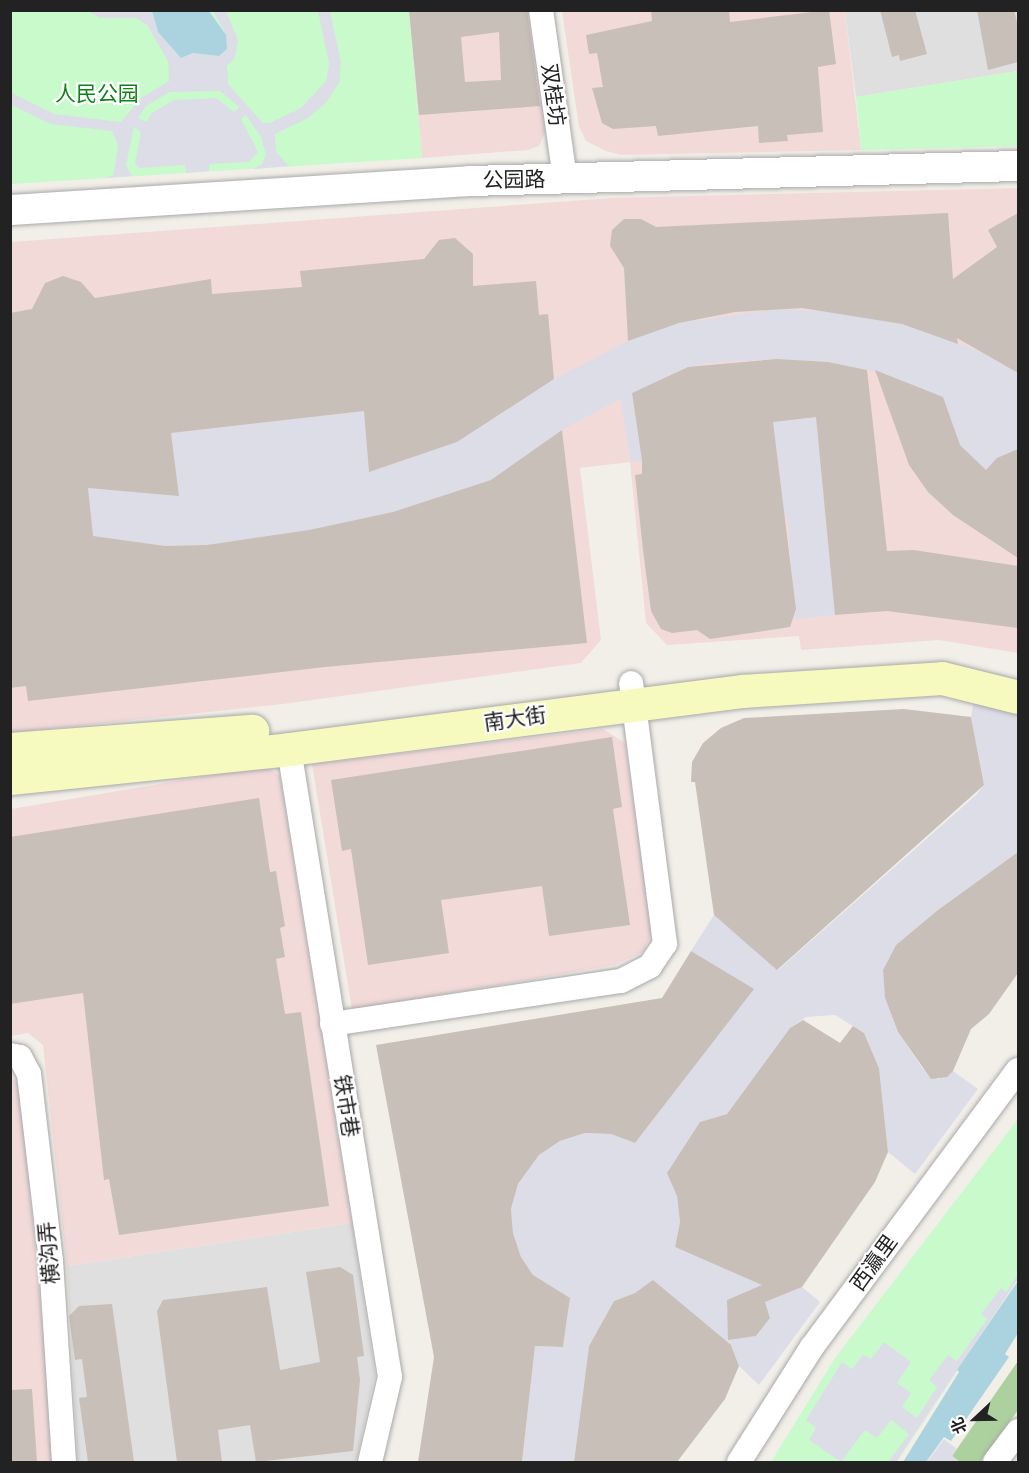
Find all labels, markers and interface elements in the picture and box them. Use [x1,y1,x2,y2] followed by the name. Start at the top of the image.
[536,62,570,128] street label: 双桂坊
[55,81,139,107] park label: 人民公园
[482,167,546,193] street label: 公园路
[482,702,548,736] street label: 南大街
[329,1073,363,1139] street label: 铁市巷
[34,1221,64,1285] street label: 横沟弄
[845,1230,903,1296] street label: 西瀛里
[945,1389,1005,1449] north arrow
[946,1415,971,1437] text: 北

